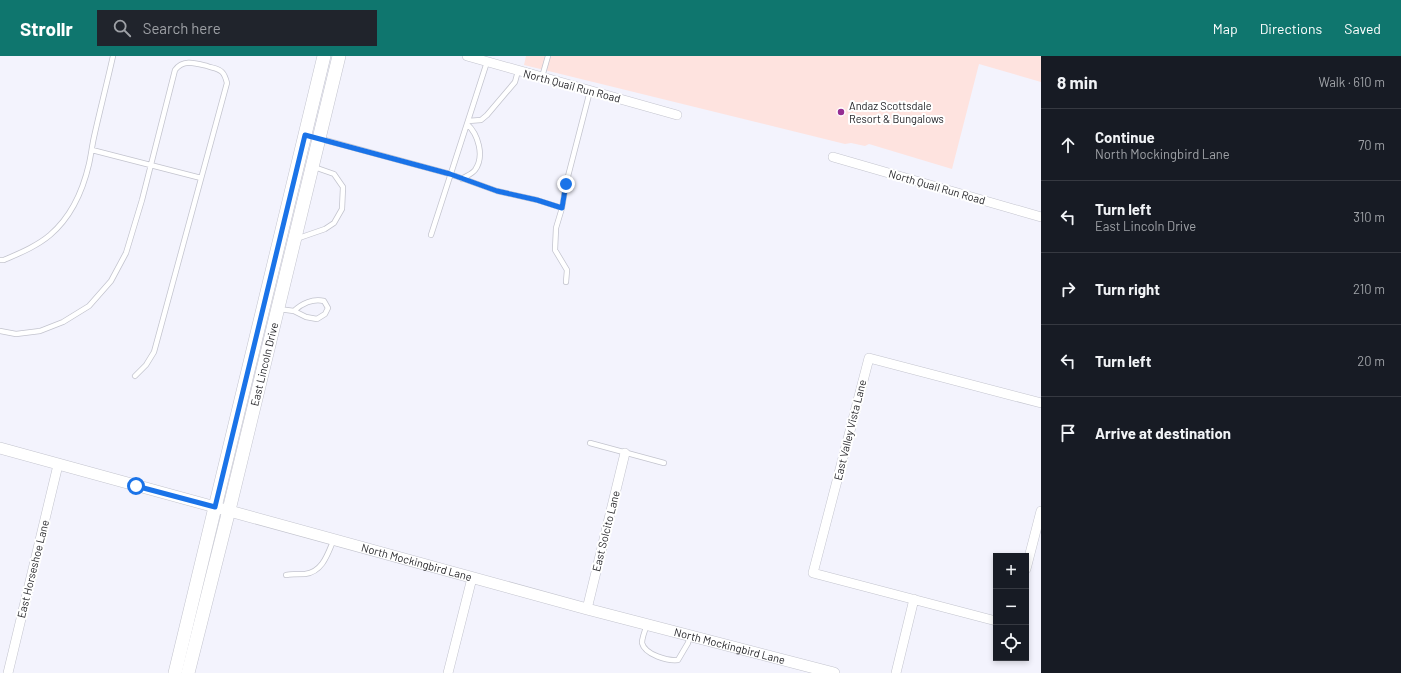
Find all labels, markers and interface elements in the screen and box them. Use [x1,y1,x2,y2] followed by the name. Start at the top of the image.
[97,10,377,46] search box
[20,17,73,40] text: Strollr
[111,17,133,39] icon: search
[143,19,221,37] text: Search here
[1213,20,1238,37] text: Map
[1260,20,1322,37] text: Directions
[1344,20,1381,37] text: Saved
[522,66,622,105] street label: North Quail Run Road
[1057,72,1097,92] text: 8 min
[1318,74,1385,90] text: Walk · 610 m
[849,99,944,125] place label: Andaz Scottsdale Resort & Bungalows
[836,107,846,117] marker: Andaz Scottsdale Resort & Bungalows
[1095,128,1155,146] text: Continue
[1057,134,1079,156] icon: ahead
[1358,137,1385,153] text: 70 m
[1095,146,1230,162] text: North Mockingbird Lane
[887,166,987,207] street label: North Quail Run Road
[557,175,575,193] route end
[1095,200,1151,218] text: Turn left
[1057,206,1079,228] icon: left
[1353,209,1385,225] text: 310 m
[1095,218,1196,234] text: East Lincoln Drive
[1057,278,1079,300] icon: right
[1095,280,1160,298] text: Turn right
[1353,281,1385,297] text: 210 m
[247,321,280,407] street label: East Lincoln Drive
[1057,350,1079,372] icon: left
[1095,352,1151,370] text: Turn left
[1357,353,1385,369] text: 20 m
[831,378,868,482] street label: East Valley Vista Lane
[1057,422,1079,444] icon: arrive
[1095,424,1231,442] text: Arrive at destination
[127,477,145,495] route start
[589,489,622,573] street label: East Solcito Lane
[14,518,51,619] street label: East Horseshoe Lane
[360,540,474,583] street label: North Mockingbird Lane
[993,553,1029,661] map controls
[993,553,1029,589] button: +
[993,589,1029,625] button: −
[673,625,787,666] street label: North Mockingbird Lane
[993,625,1029,661] button: locate

